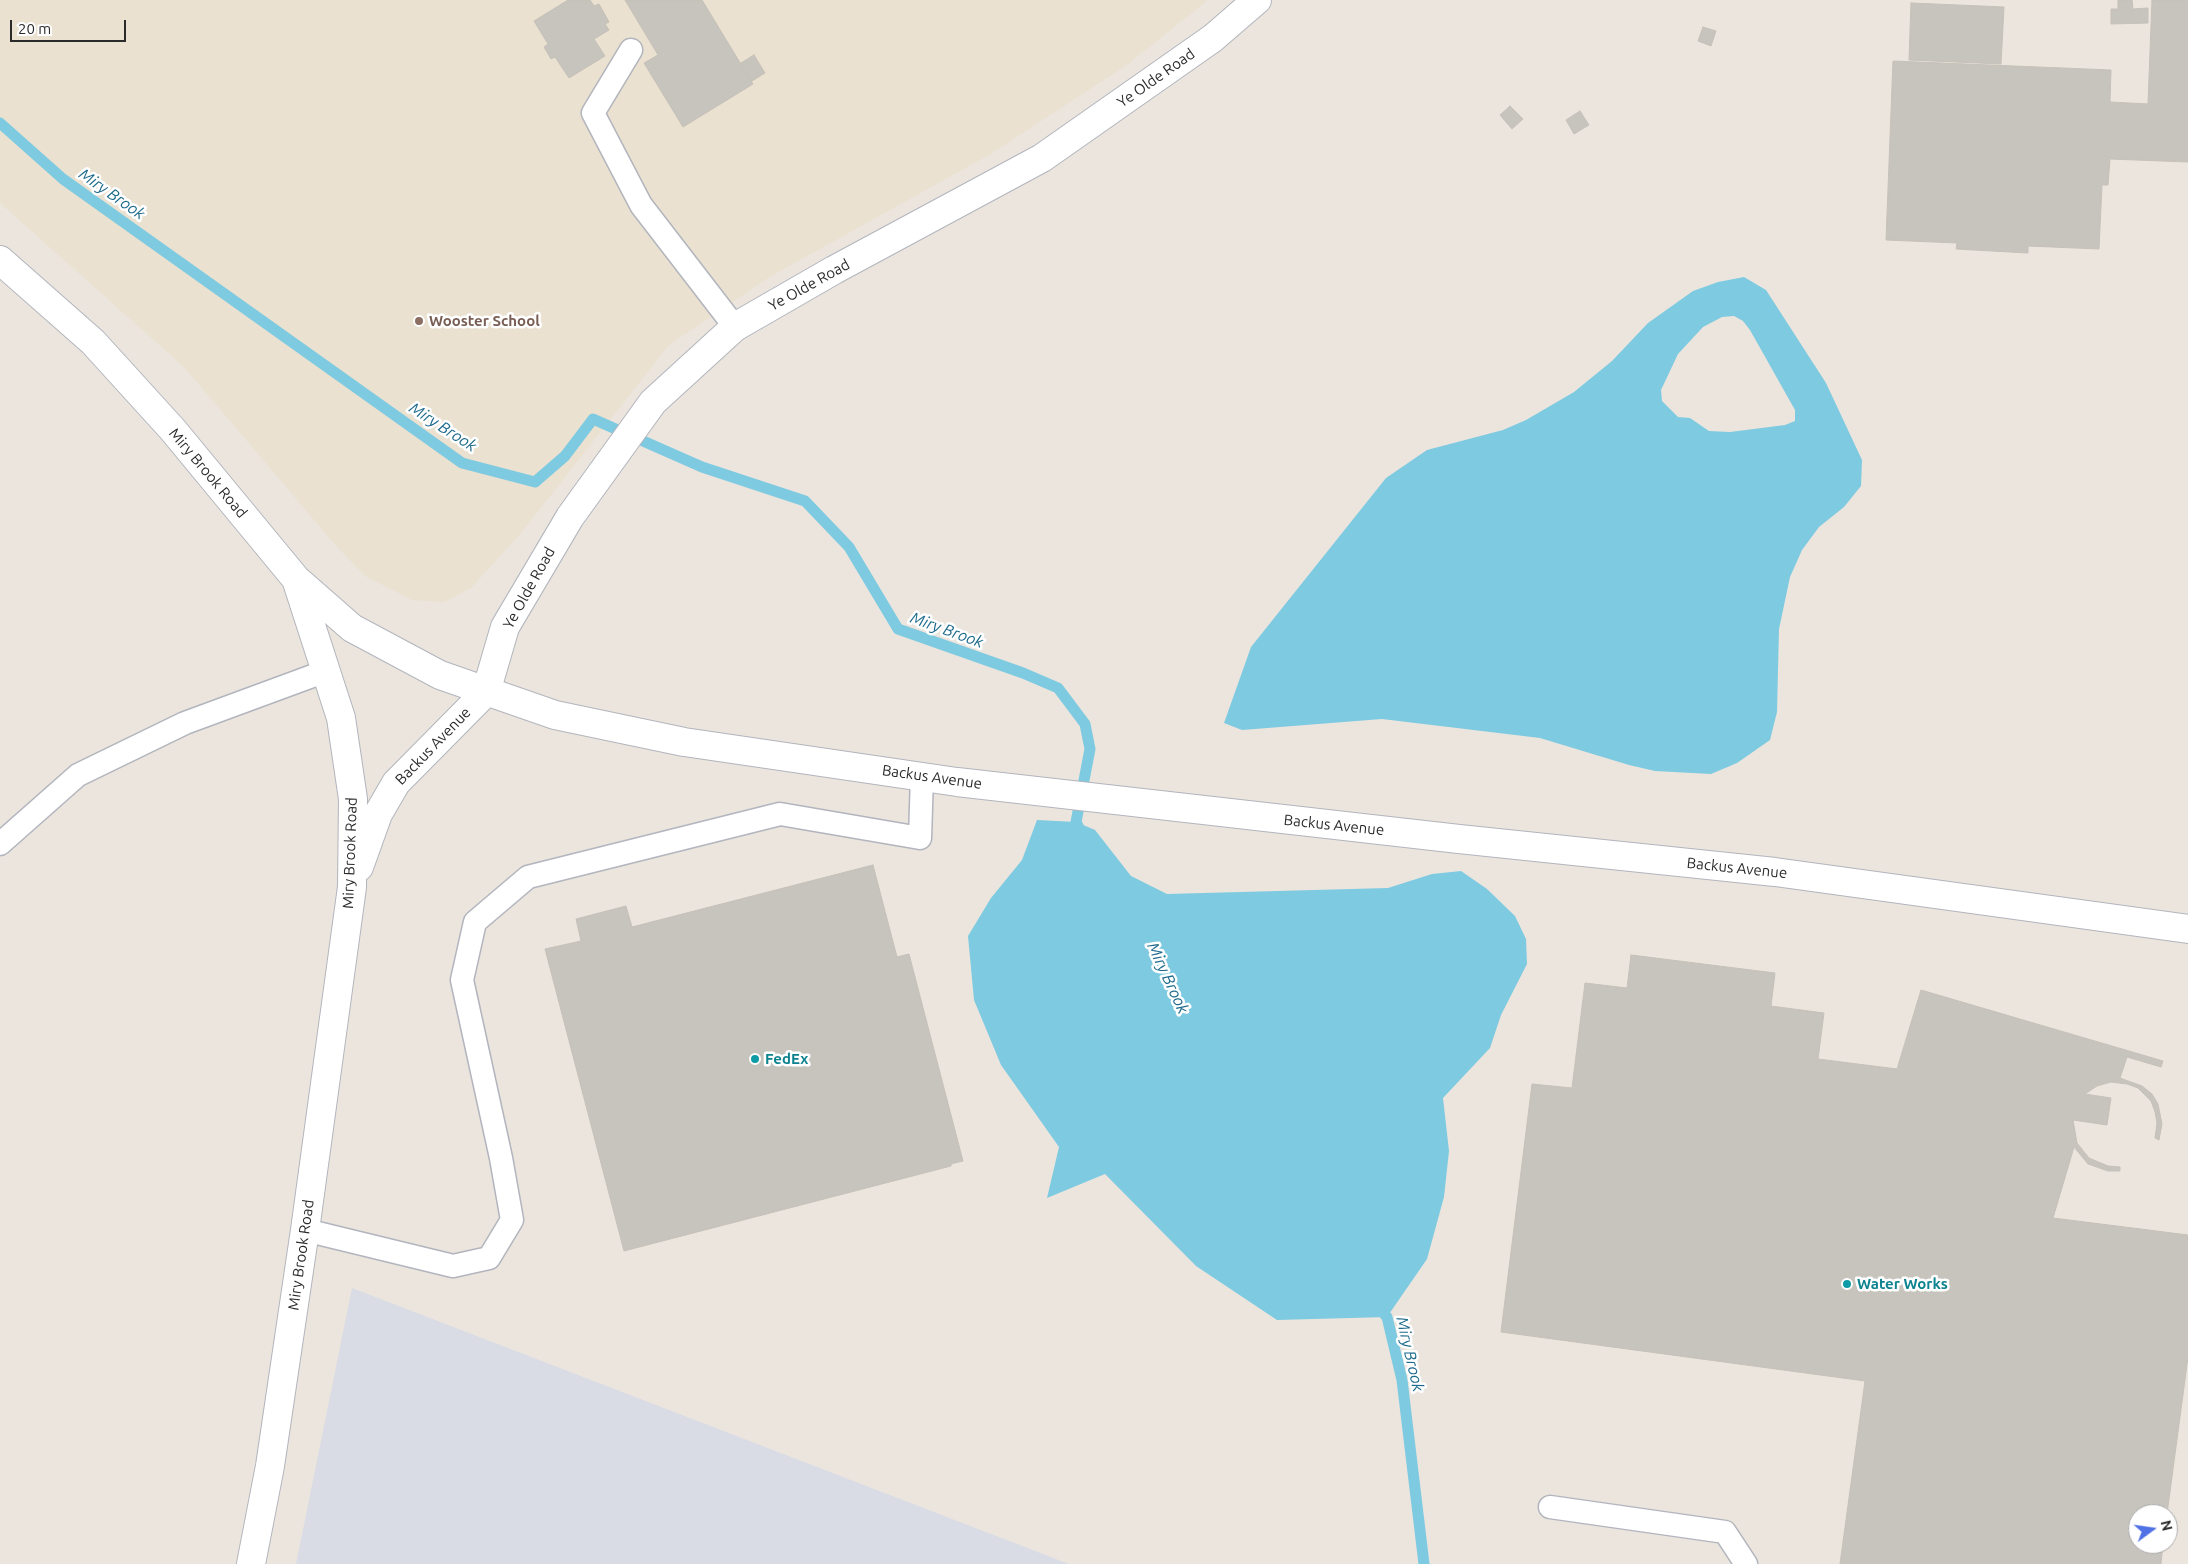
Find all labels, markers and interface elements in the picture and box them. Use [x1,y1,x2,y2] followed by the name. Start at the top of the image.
[12,10,129,42] scale bar
[18,20,51,37] text: 20 m
[1114,45,1198,111] street label: Ye Olde Road
[75,164,149,224] water label: Miry Brook
[765,255,853,315] street label: Ye Olde Road
[429,312,540,330] place label: Wooster School
[413,315,425,327] marker: Wooster School
[406,398,480,456] water label: Miry Brook
[165,424,251,522] street label: Miry Brook Road
[499,544,559,632] street label: Ye Olde Road
[908,608,986,652] water label: Miry Brook
[392,703,474,789] street label: Backus Avenue
[881,761,983,793] street label: Backus Avenue
[339,797,361,909] street label: Miry Brook Road
[1283,811,1385,839] street label: Backus Avenue
[1686,854,1788,882] street label: Backus Avenue
[1143,939,1193,1017] water label: Miry Brook
[765,1050,808,1068] place label: FedEx
[749,1053,761,1065] marker: FedEx
[284,1198,318,1312] street label: Miry Brook Road
[1857,1275,1948,1293] place label: Water Works
[1841,1278,1853,1290] marker: Water Works
[1392,1315,1428,1393] water label: Miry Brook
[2128,1504,2178,1554] north arrow
[2158,1519,2176,1533] text: N

